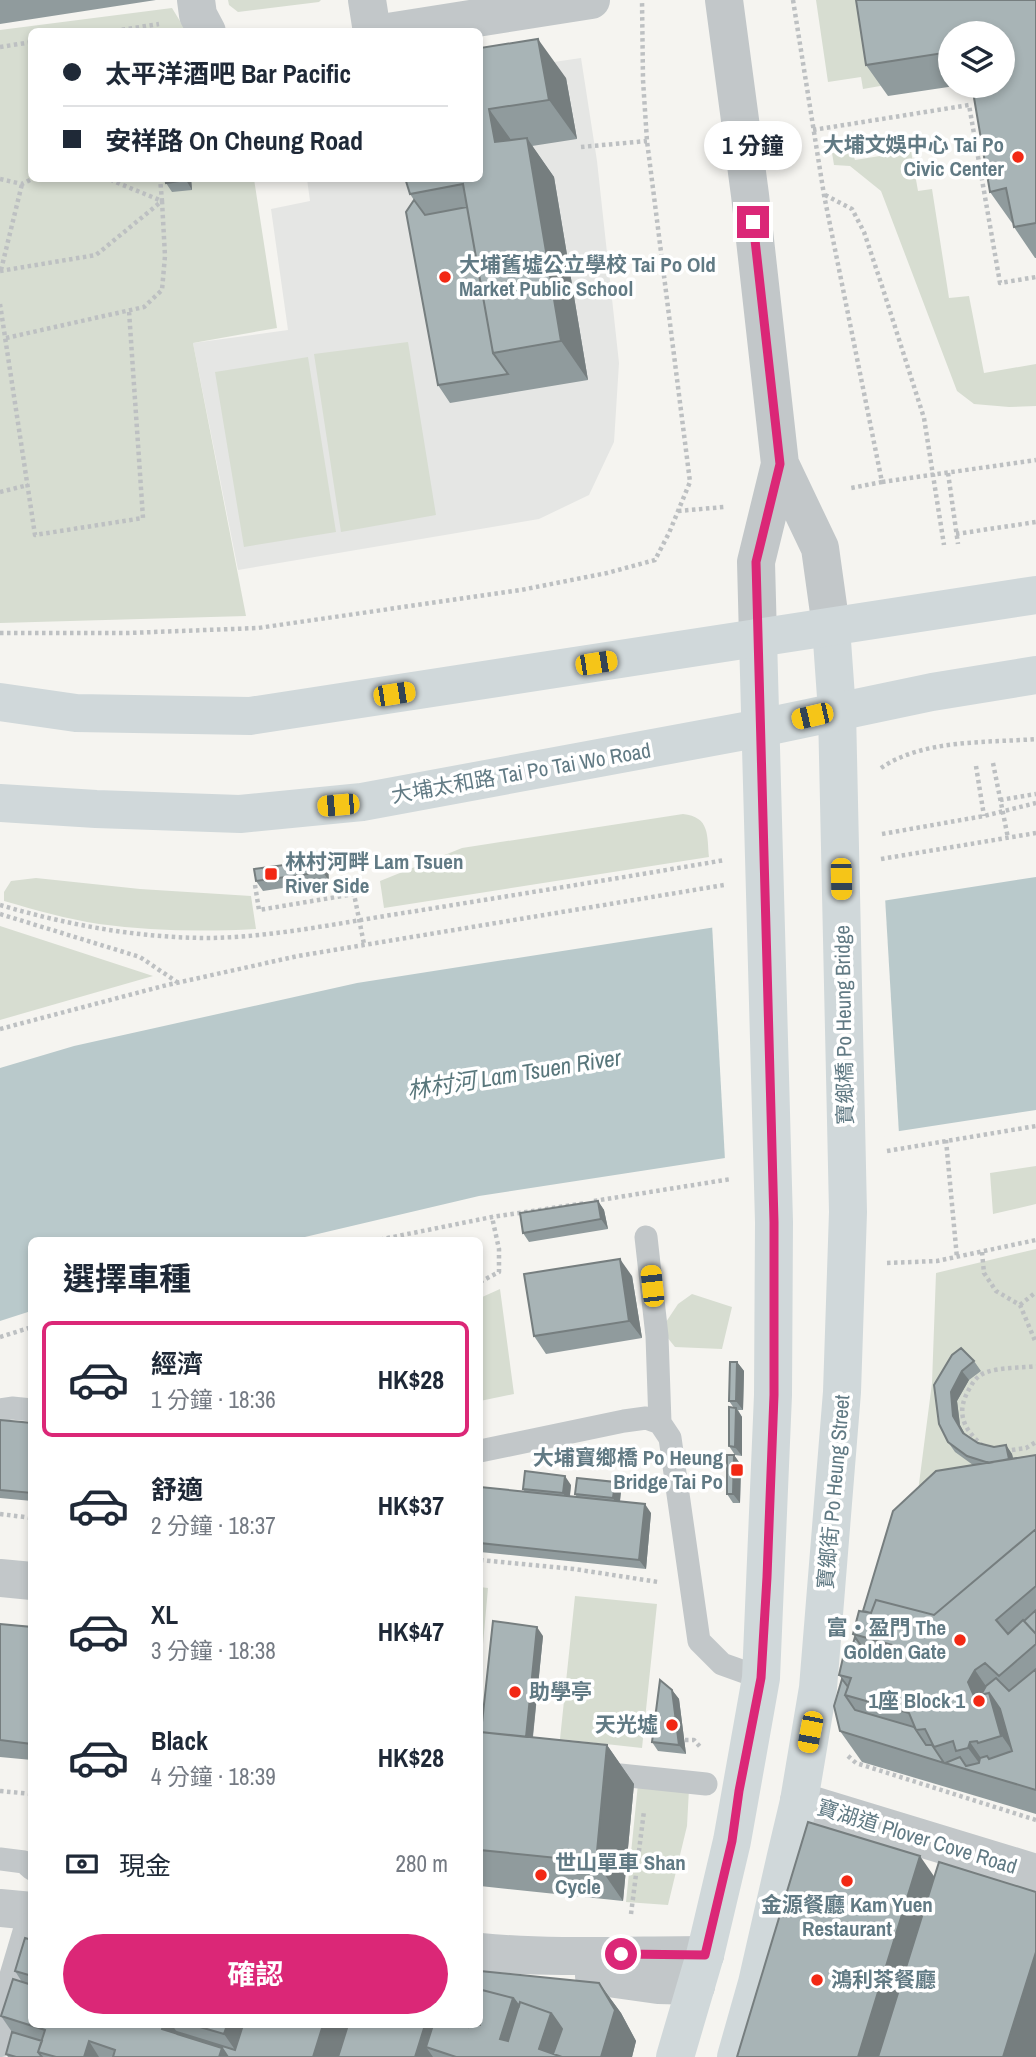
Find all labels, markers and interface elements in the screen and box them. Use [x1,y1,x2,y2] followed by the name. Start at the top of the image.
[938,21,1015,98] map controls
[938,21,1015,98] button: layers
[105,56,351,91] text: 太平洋酒吧 Bar Pacific
[704,120,802,170] callout: 1 分鐘
[105,123,363,158] text: 安祥路 On Cheung Road
[722,130,784,161] text: 1 分鐘
[823,130,1004,183] place label: 大埔文娛中心 Tai Po Civic Center
[1010,149,1026,165] marker: 大埔文娛中心 Tai Po Civic Center
[737,206,769,238] route end
[459,250,716,303] place label: 大埔舊墟公立學校 Tai Po Old Market Public School
[437,269,453,285] marker: 大埔舊墟公立學校 Tai Po Old Market Public School
[574,649,619,677] car
[372,680,417,708] car
[790,701,835,731] car
[389,735,653,810] street label: 大埔太和路 Tai Po Tai Wo Road
[317,793,360,817] car
[285,847,463,900] place label: 林村河畔 Lam Tsuen River Side
[831,858,852,900] car
[263,866,279,882] marker: 林村河畔 Lam Tsuen River Side
[827,925,860,1125] street label: 寶鄉橋 Po Heung Bridge
[405,1041,624,1106] water label: 林村河 Lam Tsuen River
[63,1257,191,1300] text: 選擇車種
[640,1264,665,1308] car
[151,1346,203,1381] text: 經濟
[67,1348,130,1411] icon: car
[378,1362,444,1397] text: HK$28
[151,1384,276,1415] text: 1 分鐘 · 18:36
[811,1393,856,1590] street label: 寶鄉街 Po Heung Street
[533,1443,723,1496] place label: 大埔寶鄉橋 Po Heung Bridge Tai Po
[729,1462,745,1478] marker: 大埔寶鄉橋 Po Heung Bridge Tai Po
[151,1472,203,1507] text: 舒適
[67,1474,130,1537] icon: car
[378,1488,444,1523] text: HK$37
[151,1510,276,1541] text: 2 分鐘 · 18:37
[151,1597,178,1632] text: XL
[67,1600,130,1663] icon: car
[827,1613,946,1666] place label: 富‧盈門 The Golden Gate
[378,1614,444,1649] text: HK$47
[952,1632,968,1648] marker: 富‧盈門 The Golden Gate
[151,1635,276,1666] text: 3 分鐘 · 18:38
[529,1677,592,1706] place label: 助學亭
[507,1684,523,1700] marker: 助學亭
[868,1686,965,1715] place label: 1座 Block 1
[971,1693,987,1709] marker: 1座 Block 1
[796,1709,825,1755] car
[595,1710,658,1739] place label: 天光墟
[664,1717,680,1733] marker: 天光墟
[151,1723,208,1758] text: Black
[67,1726,130,1789] icon: car
[378,1740,444,1775] text: HK$28
[151,1761,276,1792] text: 4 分鐘 · 18:39
[814,1792,1021,1881] street label: 寶湖道 Plover Cove Road
[63,1845,101,1883] icon: cash
[119,1848,171,1883] text: 現金
[396,1848,448,1879] text: 280 m
[555,1848,686,1901] place label: 世山單車 Shan Cycle
[533,1867,549,1883] marker: 世山單車 Shan Cycle
[839,1873,855,1889] marker: 金源餐廳 Kam Yuen Restaurant
[761,1890,933,1943] place label: 金源餐廳 Kam Yuen Restaurant
[63,1934,448,2014] button: 確認
[605,1938,637,1970] route start
[831,1965,936,1994] place label: 鴻利茶餐廳
[809,1972,825,1988] marker: 鴻利茶餐廳

